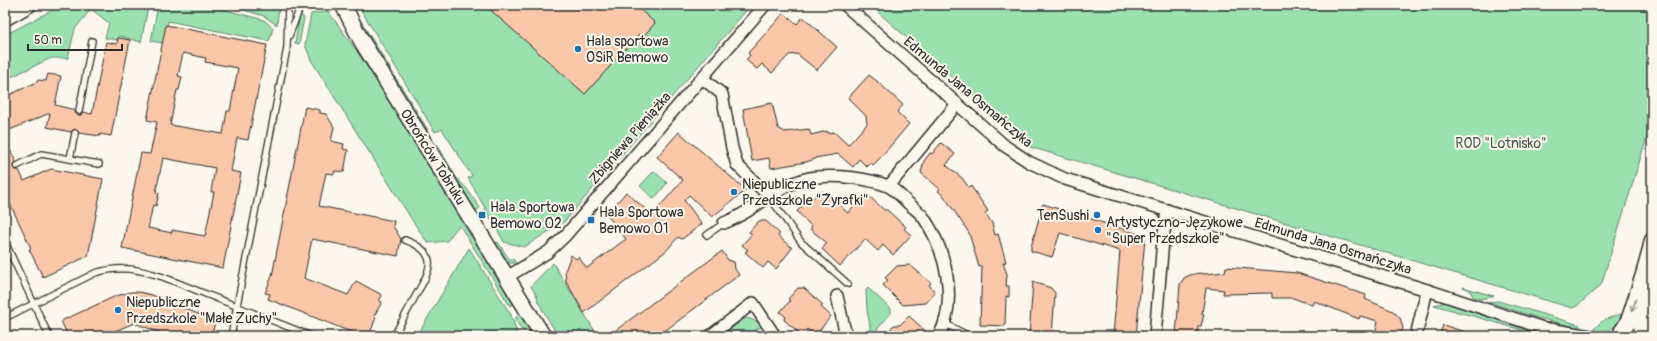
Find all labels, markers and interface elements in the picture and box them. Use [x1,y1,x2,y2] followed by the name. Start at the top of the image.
[28,26,122,52] scale bar
[34,33,62,48] text: 50 m
[586,33,669,66] place label: Hala sportowa OSiR Bemowo
[900,33,1036,151] street label: Edmunda Jana Osmańczyka
[573,44,583,54] marker: Hala sportowa OSiR Bemowo
[585,88,675,188] street label: Zbigniewa Pieniążka
[397,106,469,208] street label: Obrońców Tobruku
[1455,135,1547,152] park label: ROD "Lotnisko"
[742,176,869,209] place label: Niepubliczne Przedszkole "Żyrafki"
[729,187,739,197] marker: Niepubliczne Przedszkole "Żyrafki"
[490,199,575,232] place label: Hala Sportowa Bemowo 02
[599,204,684,237] place label: Hala Sportowa Bemowo 01
[1037,207,1090,224] place label: TenSushi
[477,210,487,220] marker: Hala Sportowa Bemowo 02
[1092,210,1102,220] marker: TenSushi
[1106,214,1243,247] place label: Artystyczno-Językowe "Super Przedszkole"
[1253,214,1413,278] street label: Edmunda Jana Osmańczyka
[586,215,596,225] marker: Hala Sportowa Bemowo 01
[1093,225,1103,235] marker: Artystyczno-Językowe "Super Przedszkole"
[126,294,277,327] place label: Niepubliczne Przedszkole "Małe Zuchy"
[1630,298,1637,311] one-way arrow
[113,305,123,315] marker: Niepubliczne Przedszkole "Małe Zuchy"

